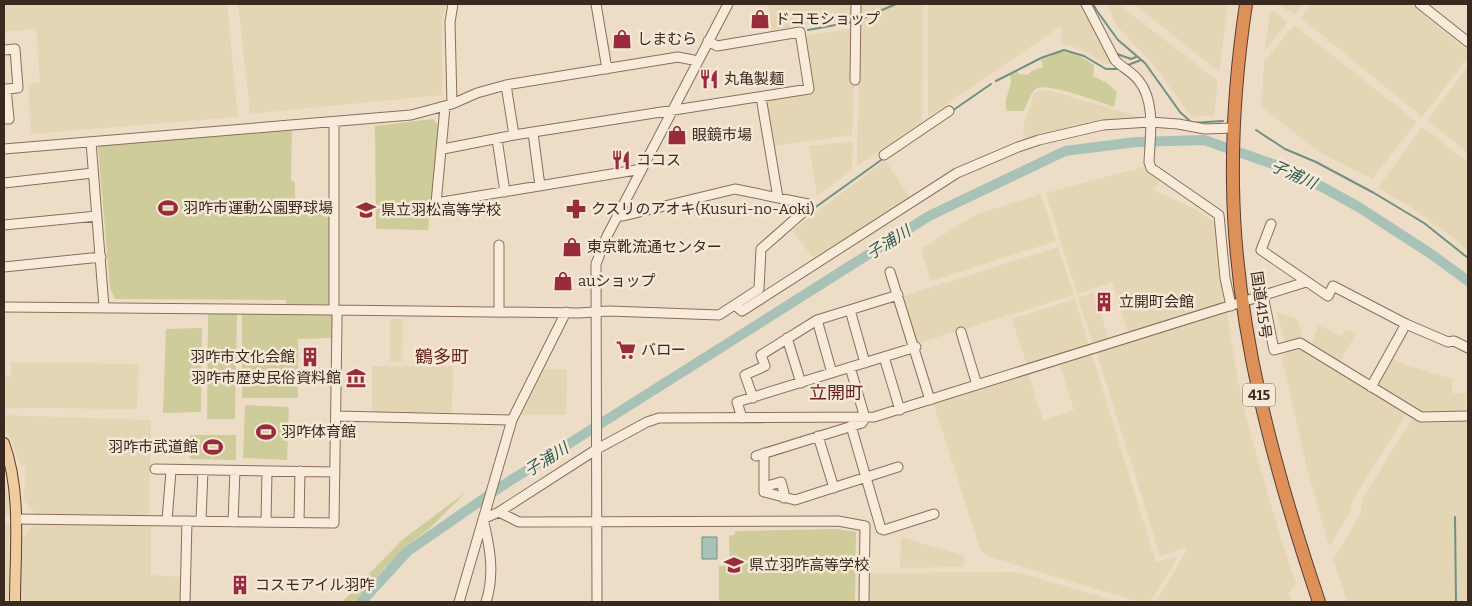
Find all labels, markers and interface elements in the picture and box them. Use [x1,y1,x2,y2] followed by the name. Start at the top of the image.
[749,8,771,30] shop icon: ドコモショップ
[775,10,880,28] place label: ドコモショップ
[611,28,633,50] shop icon: しまむら
[637,30,697,48] place label: しまむら
[698,68,720,90] restaurant icon: 丸亀製麺
[724,70,784,88] place label: 丸亀製麺
[666,124,688,146] shop icon: 眼鏡市場
[692,126,752,144] place label: 眼鏡市場
[610,149,632,171] restaurant icon: ココス
[636,151,681,169] place label: ココス
[1268,156,1321,194] water label: 子浦川
[157,197,179,219] sports icon: 羽咋市運動公園野球場
[565,198,587,220] pharmacy icon: クスリのアオキ(Kusuri-no-Aoki)
[183,199,333,217] place label: 羽咋市運動公園野球場
[355,199,377,221] school or university icon: 県立羽松高等学校
[591,200,815,218] place label: クスリのアオキ(Kusuri-no-Aoki)
[381,201,501,219] place label: 県立羽松高等学校
[863,221,915,263] water label: 子浦川
[561,236,583,258] shop icon: 東京靴流通センター
[587,238,722,256] place label: 東京靴流通センター
[552,270,574,292] shop icon: auショップ
[1247,270,1275,340] street label: 国道415号
[578,272,656,290] place label: auショップ
[1093,291,1115,313] building icon: 立開町会館
[1119,293,1194,311] place label: 立開町会館
[615,339,637,361] supermarket icon: バロー
[641,341,686,359] place label: バロー
[299,346,321,368] building icon: 羽咋市文化会館
[415,346,469,368] district label: 鶴多町
[190,348,295,366] place label: 羽咋市文化会館
[345,367,367,389] museum icon: 羽咋市歴史民俗資料館
[191,369,341,387] place label: 羽咋市歴史民俗資料館
[809,382,863,404] district label: 立開町
[1243,384,1275,406] road number: 415
[255,421,277,443] sports icon: 羽咋体育館
[281,423,356,441] place label: 羽咋体育館
[202,436,224,458] sports icon: 羽咋市武道館
[108,438,198,456] place label: 羽咋市武道館
[521,438,573,480] water label: 子浦川
[723,554,745,576] school or university icon: 県立羽咋高等学校
[749,556,869,574] place label: 県立羽咋高等学校
[229,574,251,596] building icon: コスモアイル羽咋
[255,576,374,594] place label: コスモアイル羽咋

